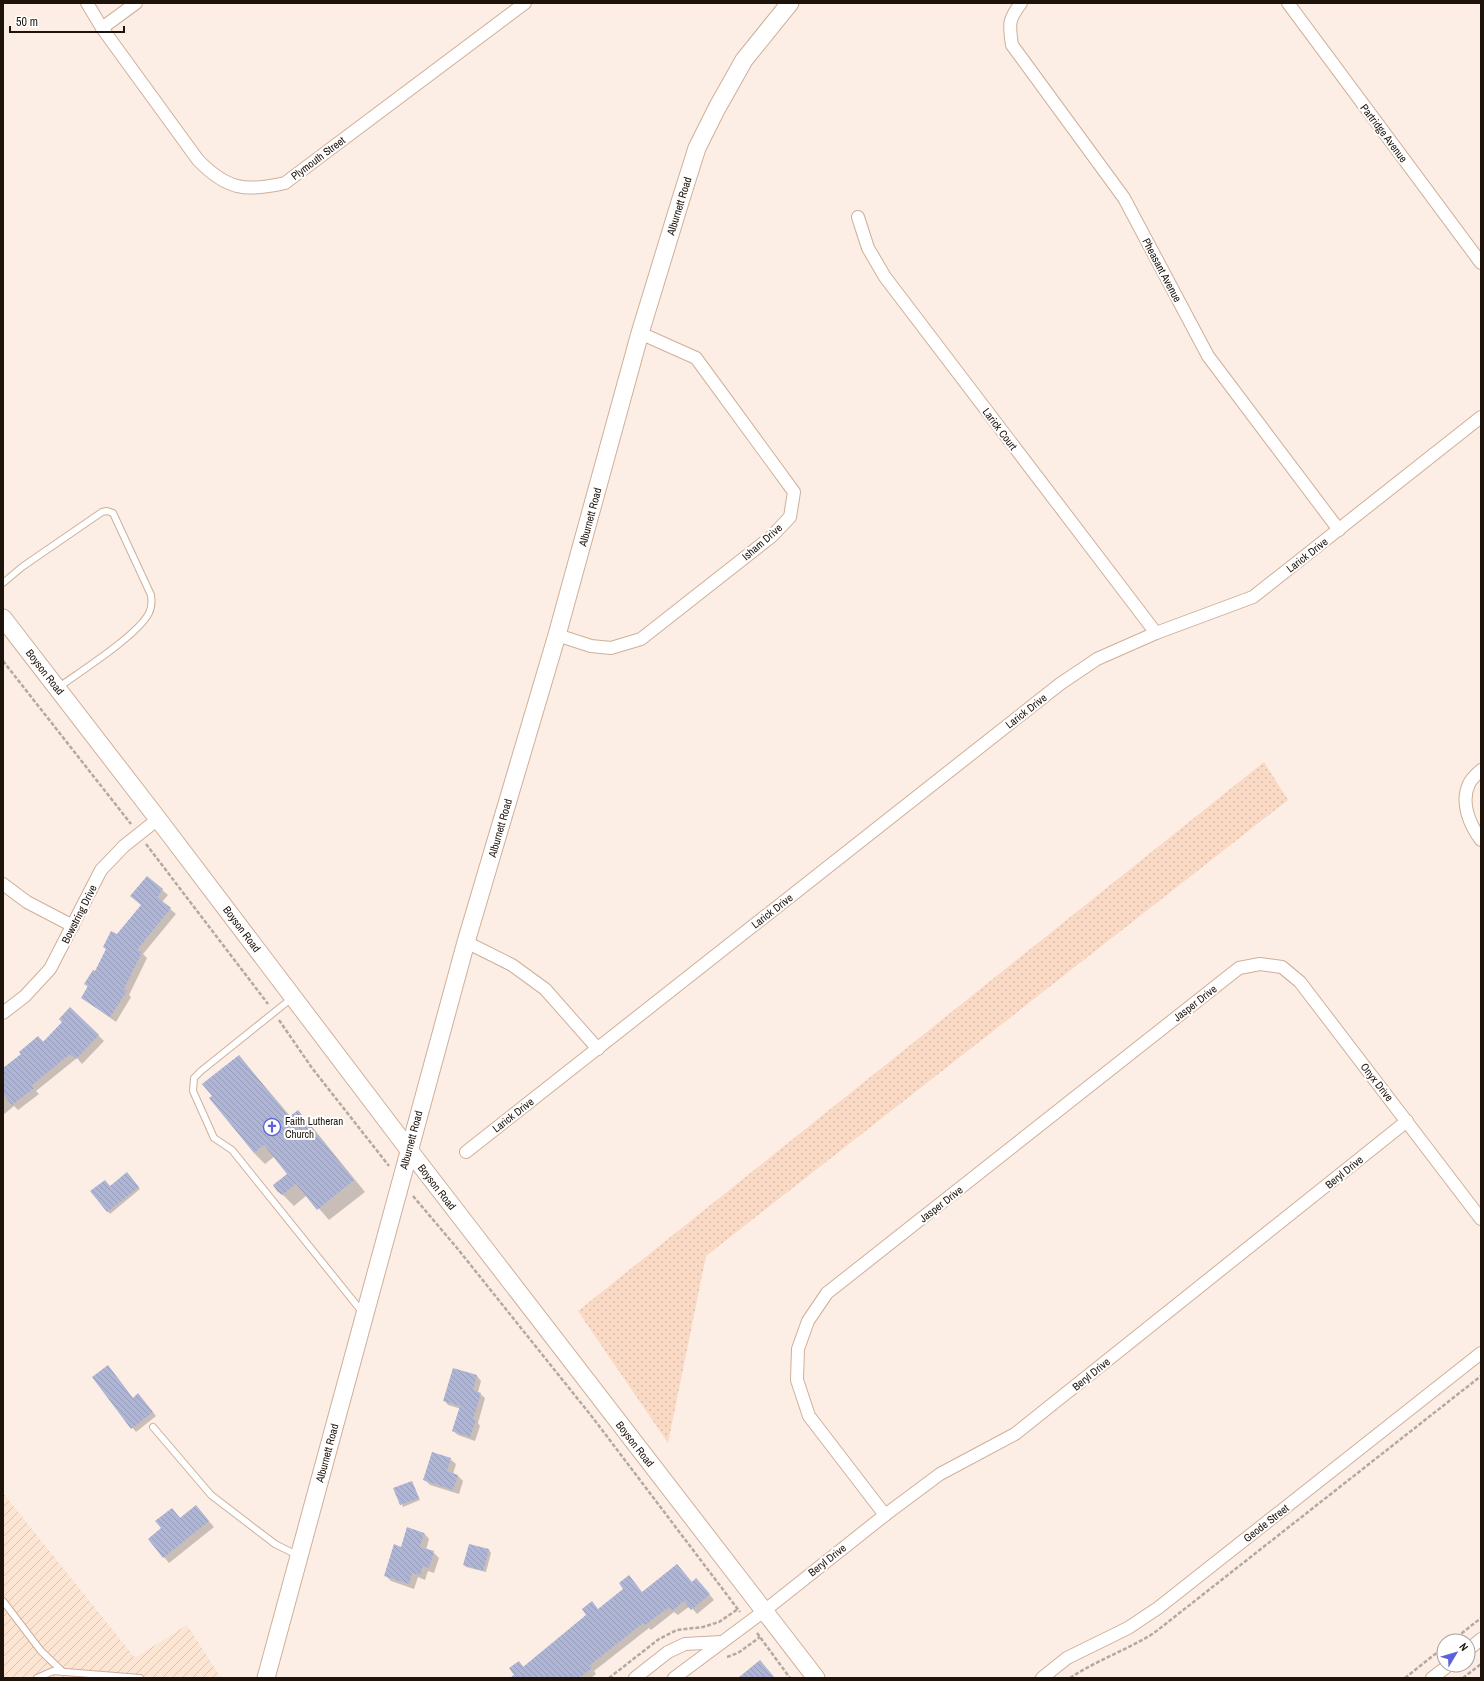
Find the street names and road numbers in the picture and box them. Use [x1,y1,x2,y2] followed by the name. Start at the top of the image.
[1357,101,1411,165] street label: Partridge Avenue
[288,133,348,183] street label: Plymouth Street
[663,175,694,238] street label: Alburnett Road
[1139,236,1185,304] street label: Pheasant Avenue
[980,405,1021,453] street label: Larick Court
[575,486,605,549] street label: Alburnett Road
[739,521,785,563] street label: Isham Drive
[1284,535,1330,575] street label: Larick Drive
[23,646,67,698] street label: Boyson Road
[1003,691,1049,731] street label: Larick Drive
[485,797,515,860] street label: Alburnett Road
[58,882,100,946] street label: Bowstring Drive
[749,891,795,931] street label: Larick Drive
[220,903,264,955] street label: Boyson Road
[1171,982,1219,1024] street label: Jasper Drive
[1358,1060,1396,1104] street label: Onyx Drive
[490,1095,536,1135] street label: Larick Drive
[396,1109,426,1172] street label: Alburnett Road
[1322,1153,1366,1191] street label: Beryl Drive
[415,1161,459,1213] street label: Boyson Road
[917,1183,965,1225] street label: Jasper Drive
[1069,1355,1113,1393] street label: Beryl Drive
[613,1418,657,1470] street label: Boyson Road
[312,1422,342,1485] street label: Alburnett Road
[1241,1501,1292,1545] street label: Geode Street
[805,1541,849,1579] street label: Beryl Drive

